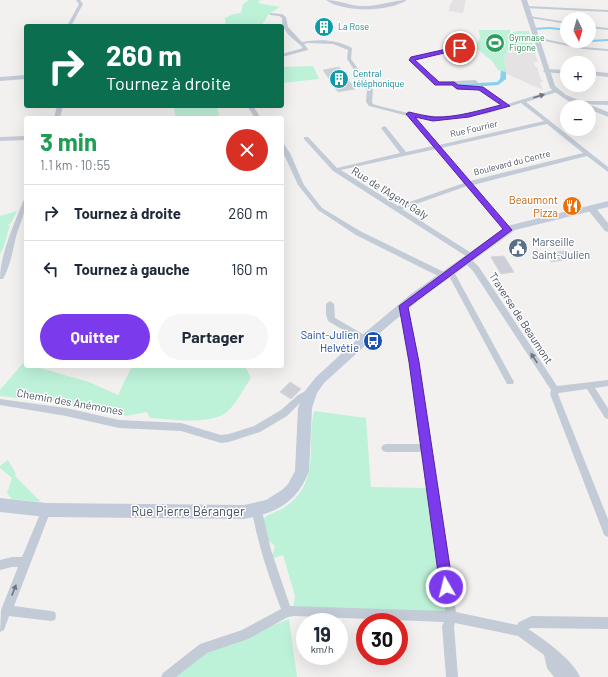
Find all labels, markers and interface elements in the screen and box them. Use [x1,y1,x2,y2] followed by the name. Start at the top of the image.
[560,12,596,48] north arrow
[560,12,596,136] map controls
[313,16,335,38] building icon: La Rose
[338,21,369,32] place label: La Rose
[443,31,477,65] pin
[484,32,506,54] sports icon: Gymnase Figone
[509,32,545,53] place label: Gymnase Figone
[449,37,471,59] icon: arrive
[106,38,182,72] text: 260 m
[40,40,92,92] icon: right
[560,56,596,92] button: +
[328,68,350,90] building icon: Central téléphonique
[353,68,404,89] place label: Central téléphonique
[106,72,231,94] text: Tournez à droite
[533,93,545,99] one-way arrow
[560,100,596,136] button: −
[449,118,499,139] street label: Rue Fourrier
[40,127,97,156] text: 3 min
[226,129,268,171] button: close
[472,148,552,177] street label: Boulevard du Centre
[40,157,110,173] text: 1.1 km · 10:55
[349,164,431,221] street label: Rue de l'Agent Galy
[509,193,558,219] place label: Beaumont Pizza
[561,195,583,217] restaurant icon: Beaumont Pizza
[40,202,62,224] icon: right
[74,204,181,222] text: Tournez à droite
[228,204,268,222] text: 260 m
[532,235,590,261] place label: Marseille Saint-Julien
[507,237,529,259] public building icon: Marseille Saint-Julien
[40,258,62,280] icon: left
[74,260,190,278] text: Tournez à gauche
[231,260,268,278] text: 160 m
[487,269,556,366] street label: Traverse de Beaumont
[40,314,150,360] button: Quitter
[158,314,268,360] button: Partager
[301,328,359,354] place label: Saint-Julien Helvétie
[362,330,384,352] bus stop icon: Saint-Julien Helvétie
[530,352,537,364] one-way arrow
[16,386,124,417] street label: Chemin des Anémones
[131,503,245,519] street label: Rue Pierre Béranger
[425,566,467,608] position arrow
[12,583,18,595] one-way arrow
[356,613,408,665] speed limit sign: 30
[313,622,331,646] text: 19
[311,643,333,655] text: km/h

